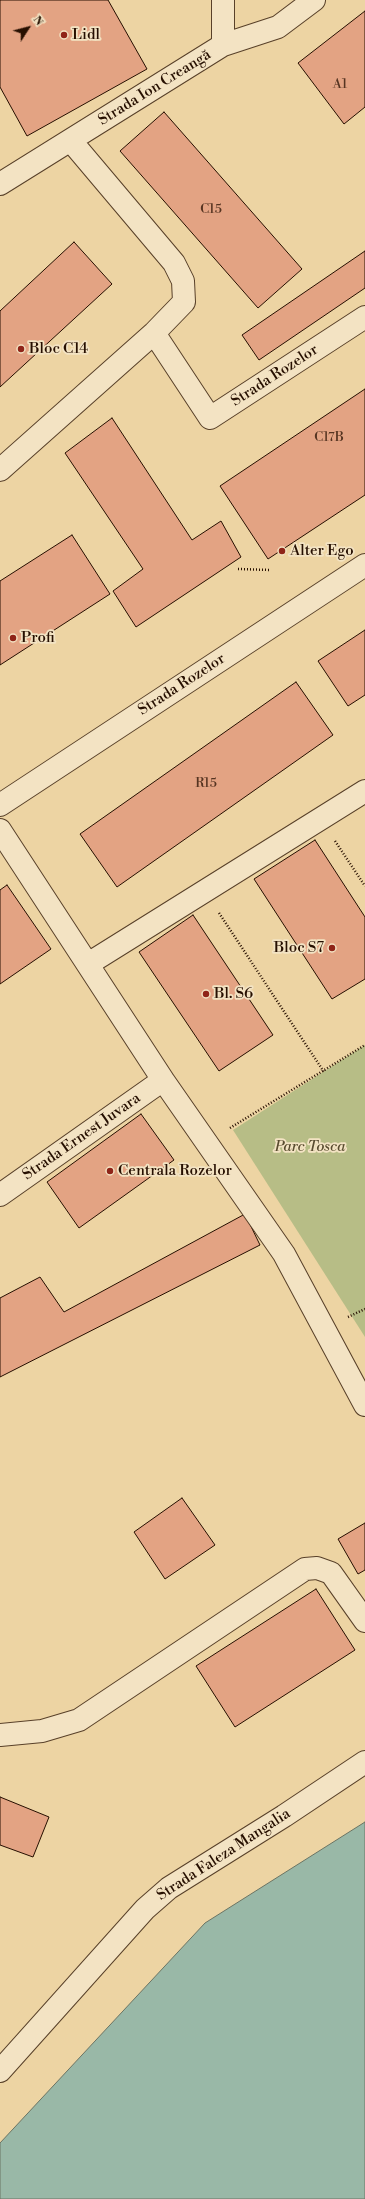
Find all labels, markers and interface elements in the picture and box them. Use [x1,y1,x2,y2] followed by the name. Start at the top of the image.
[8,8,48,48] north arrow
[29,13,46,29] text: N
[72,26,100,44] place label: Lidl
[59,30,69,40] marker: Lidl
[95,46,215,130] street label: Strada Ion Creangă
[333,77,347,93] house number: A1
[200,202,222,218] house number: C15
[29,340,88,358] place label: Bloc C14
[228,341,322,411] street label: Strada Rozelor
[16,344,26,354] marker: Bloc C14
[314,430,344,446] house number: C17B
[290,542,354,560] place label: Alter Ego
[277,546,287,556] marker: Alter Ego
[21,629,55,647] place label: Profi
[8,633,18,643] marker: Profi
[135,650,229,720] street label: Strada Rozelor
[195,776,217,792] house number: R15
[274,939,324,957] place label: Bloc S7
[327,943,337,953] marker: Bloc S7
[214,985,253,1003] place label: Bl. S6
[201,989,211,999] marker: Bl. S6
[20,1090,144,1184] street label: Strada Ernest Juvara
[275,1138,345,1156] park label: Parc Tosca
[118,1162,232,1180] place label: Centrala Rozelor
[105,1166,115,1176] marker: Centrala Rozelor
[154,1805,294,1905] street label: Strada Faleza Mangalia

